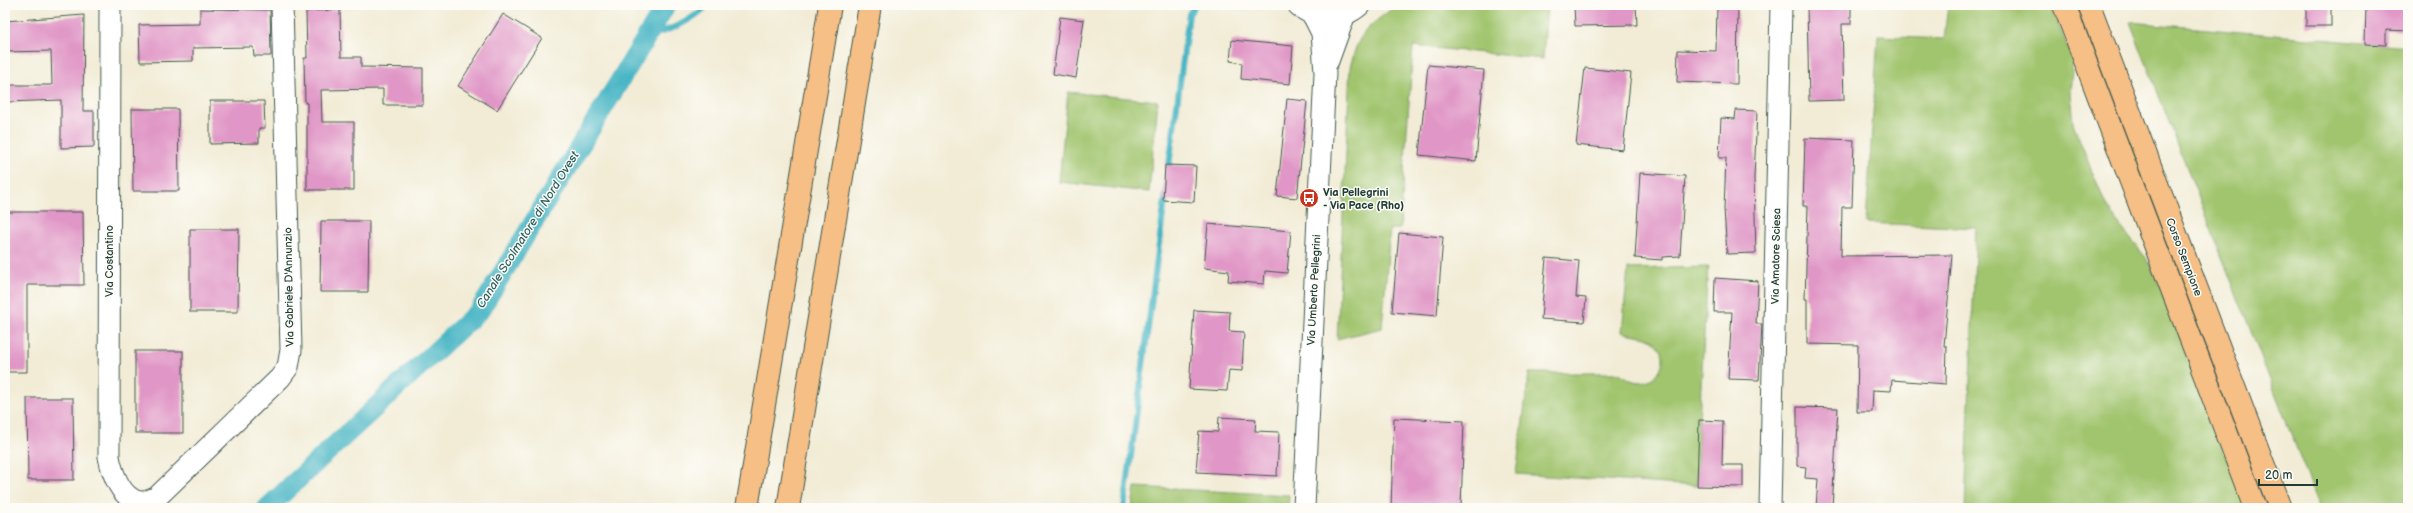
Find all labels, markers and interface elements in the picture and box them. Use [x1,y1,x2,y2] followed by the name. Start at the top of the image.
[473,149,583,311] water label: Canale Scolmatore di Nord Ovest
[1323,186,1404,212] place label: Via Pellegrini - Via Pace (Rho)
[1298,187,1320,209] bus stop icon: Via Pellegrini - Via Pace (Rho)
[1769,208,1783,304] street label: Via Amatore Sciesa
[2163,216,2205,298] street label: Corso Sempione
[103,225,116,297] street label: Via Costantino
[281,227,297,347] street label: Via Gabriele D'Annunzio
[1305,234,1323,346] street label: Via Umberto Pellegrini
[2259,461,2317,487] scale bar
[2265,468,2292,483] text: 20 m

